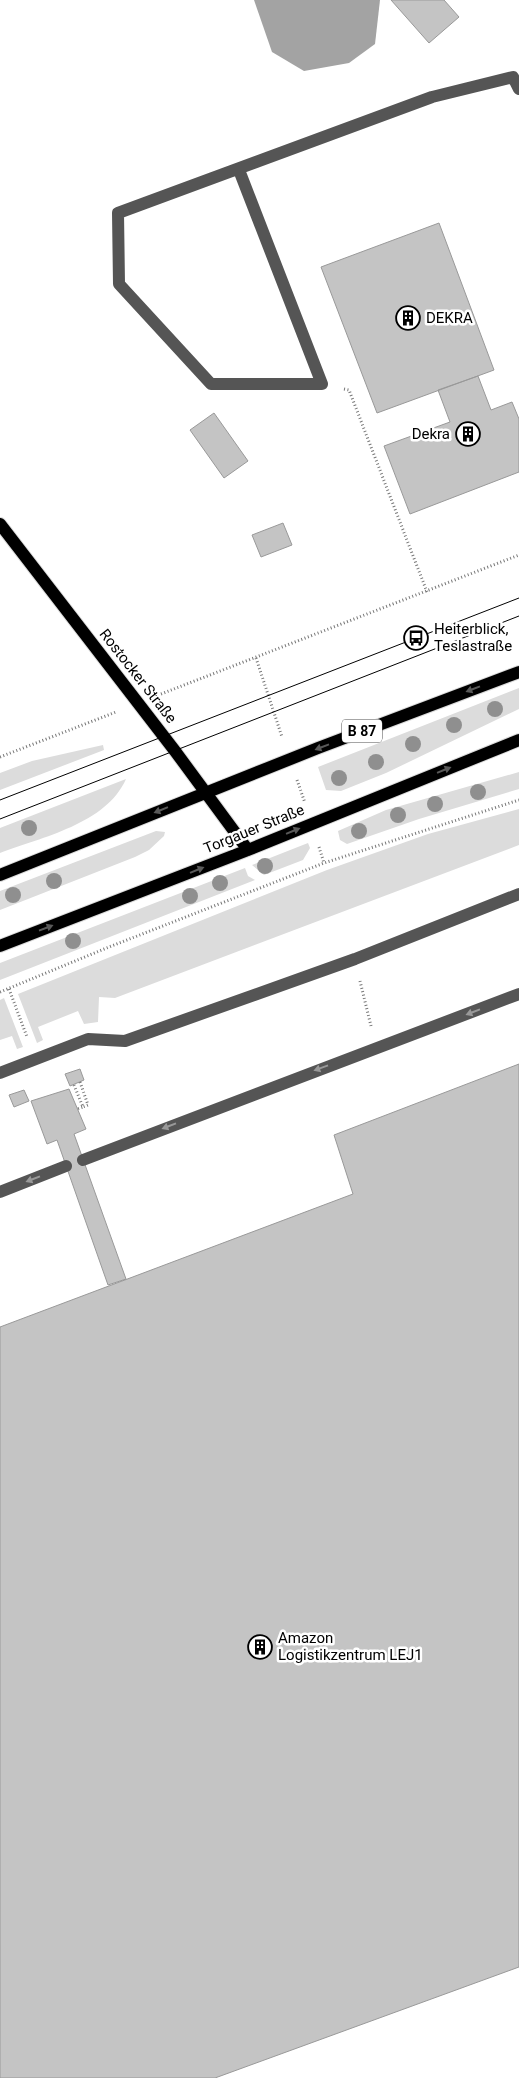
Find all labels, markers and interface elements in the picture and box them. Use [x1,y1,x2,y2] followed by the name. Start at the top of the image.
[395,305,421,331] building icon: DEKRA
[426,309,473,327] place label: DEKRA
[455,421,481,447] building icon: Dekra
[412,425,450,443] place label: Dekra
[434,620,512,655] place label: Heiterblick, Teslastraße
[96,625,180,727] street label: Rostocker Straße
[403,625,429,651] bus stop icon: Heiterblick, Teslastraße
[466,686,481,693] one-way arrow
[342,719,382,742] road number: B 87
[314,744,329,751] one-way arrow
[437,766,452,774] one-way arrow
[201,801,307,857] street label: Torgauer Straße
[153,806,168,814] one-way arrow
[286,827,300,835] one-way arrow
[190,865,204,873] one-way arrow
[38,924,53,931] one-way arrow
[466,1009,481,1016] one-way arrow
[313,1064,328,1072] one-way arrow
[162,1123,177,1131] one-way arrow
[25,1175,40,1183] one-way arrow
[278,1629,423,1664] place label: Amazon Logistikzentrum LEJ1
[247,1634,273,1660] building icon: Amazon Logistikzentrum LEJ1

